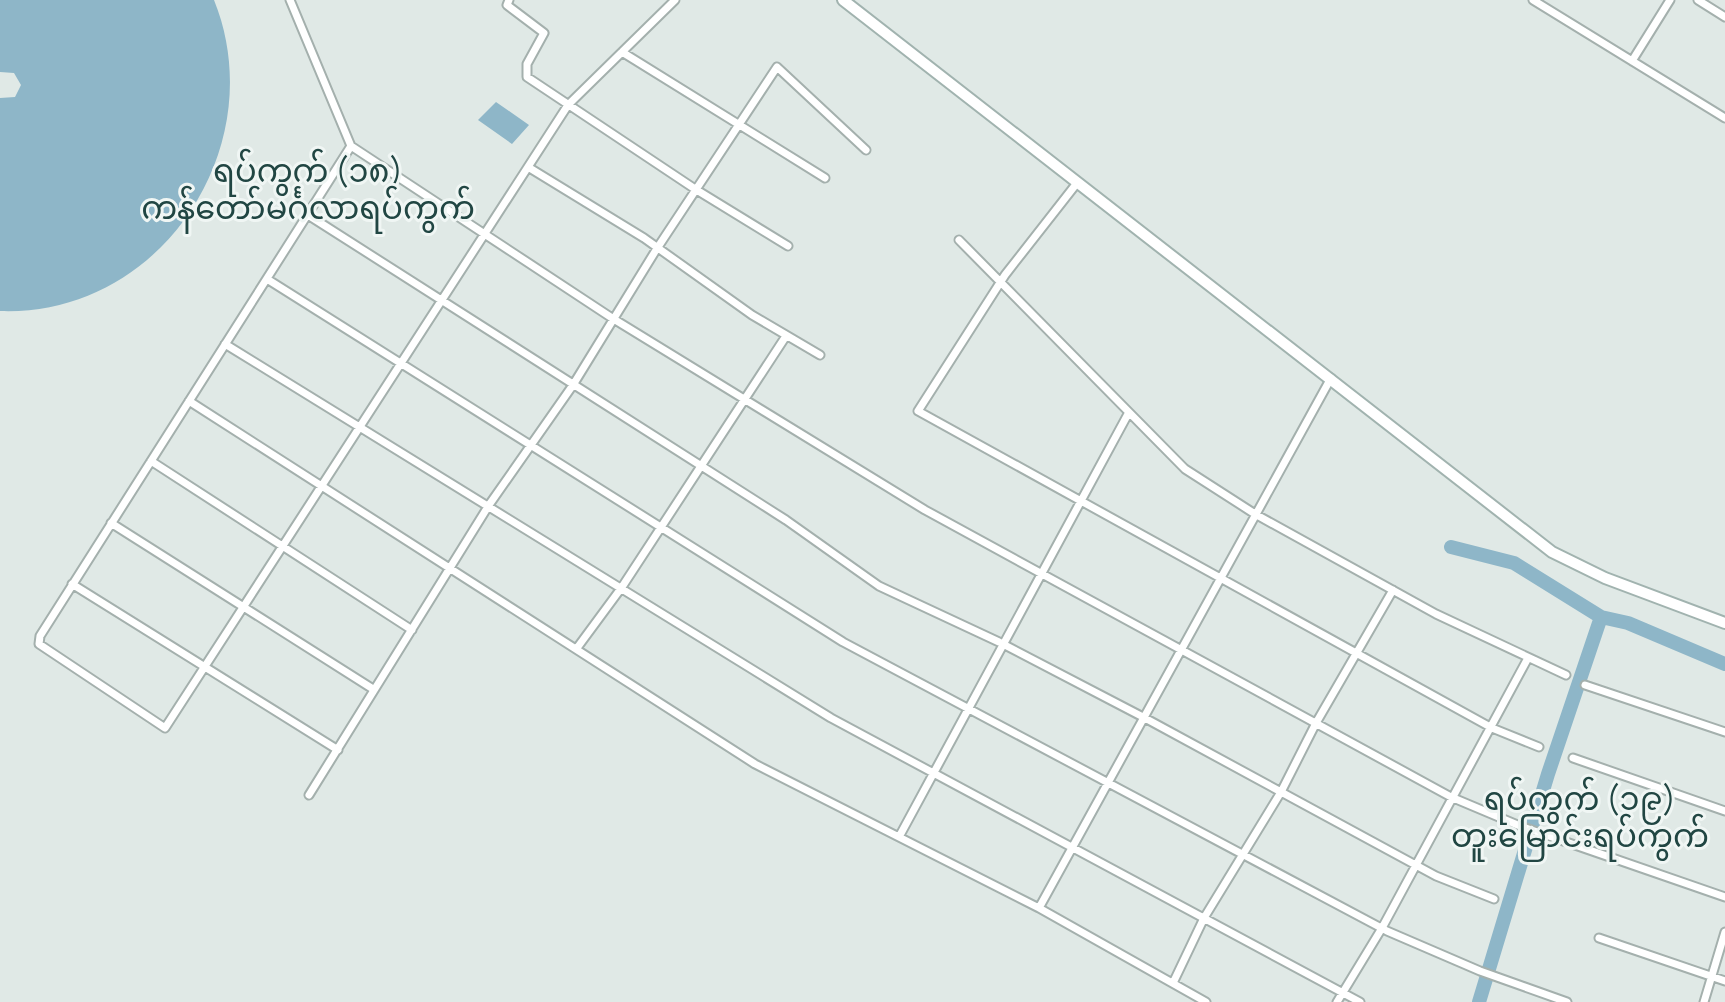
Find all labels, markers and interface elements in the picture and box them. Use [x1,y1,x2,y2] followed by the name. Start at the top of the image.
[141,148,475,234] district label: ရပ်ကွက် (၁၈) ကန်တော်မင်္ဂလာရပ်ကွက်
[1451,776,1709,862] district label: ရပ်ကွက် (၁၉) တူးမြောင်းရပ်ကွက်

